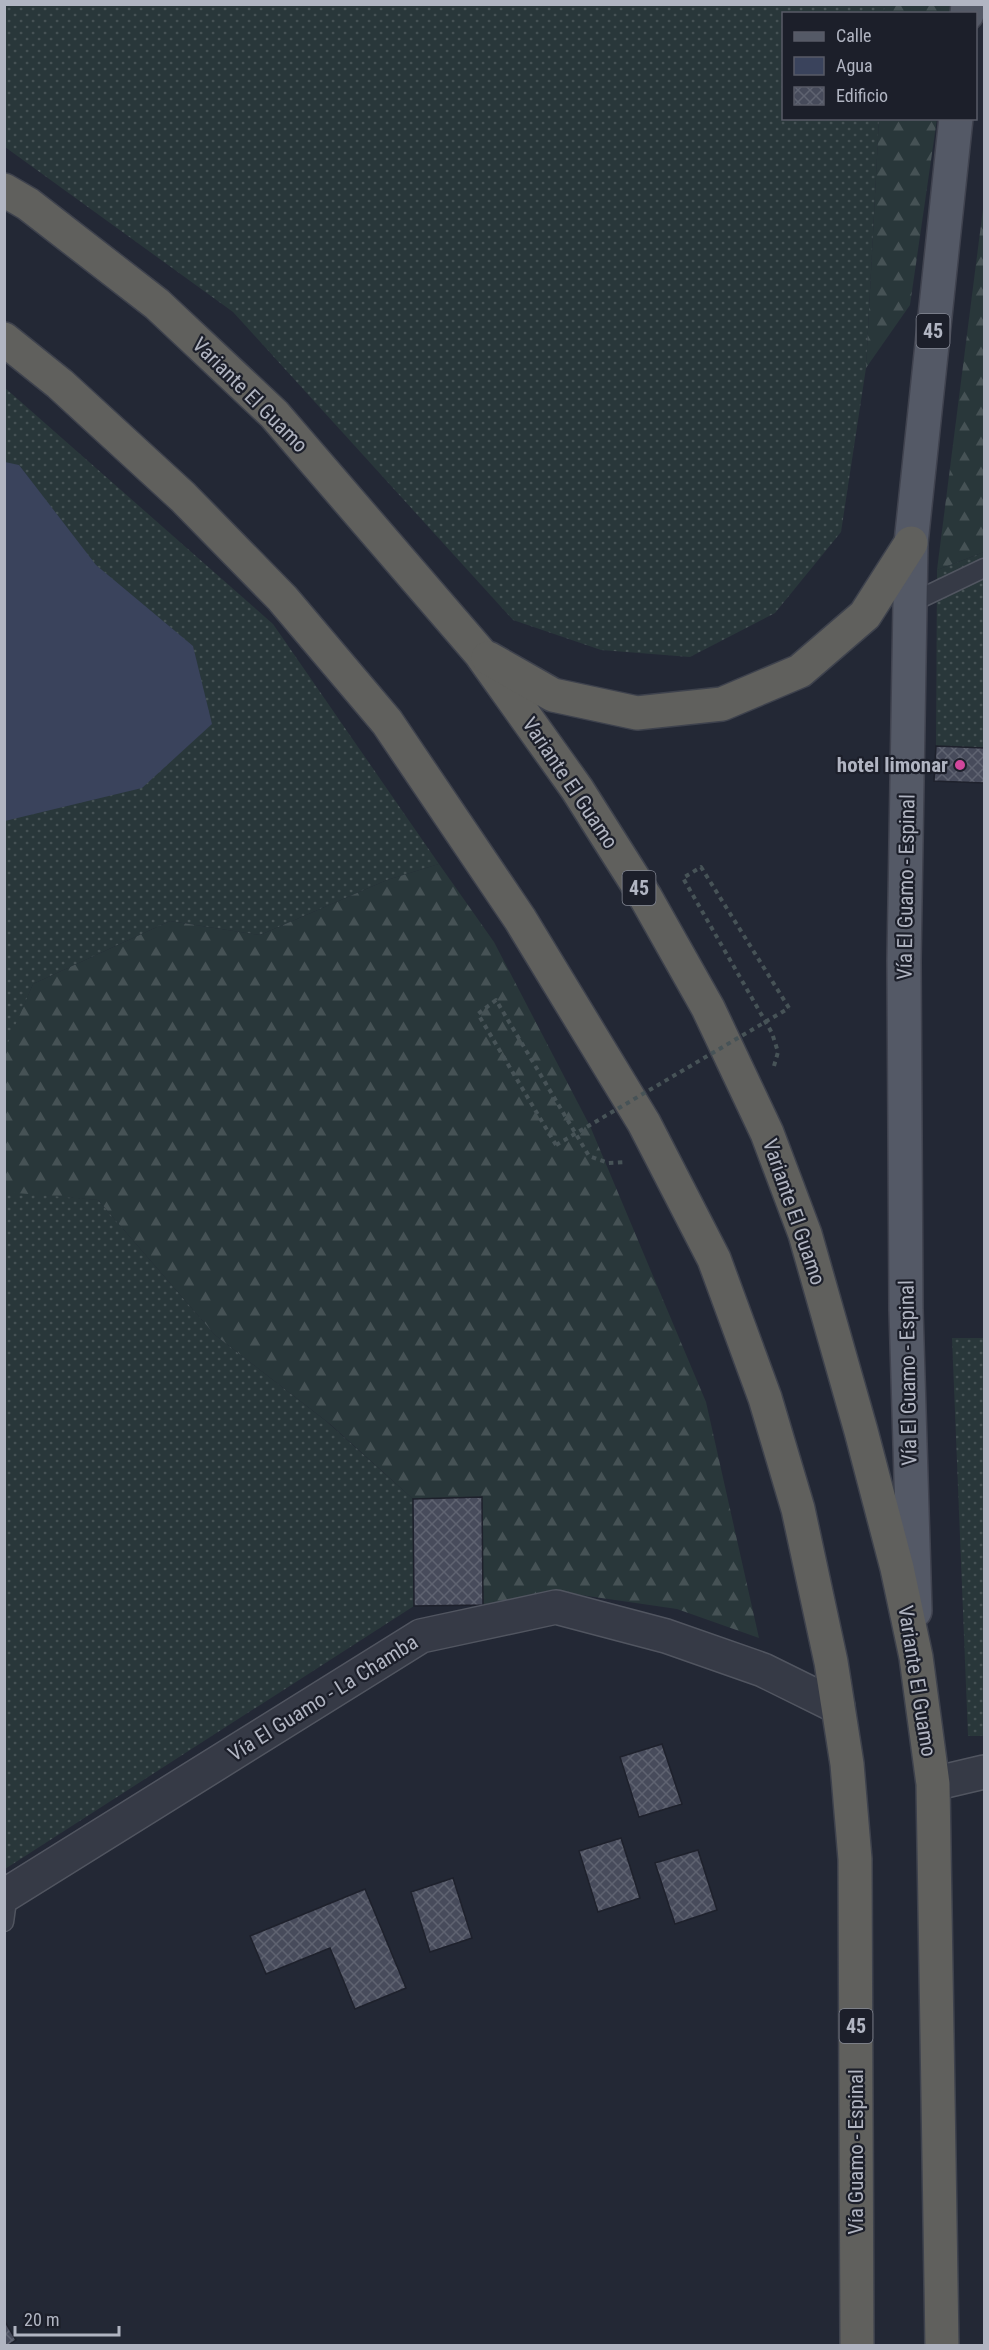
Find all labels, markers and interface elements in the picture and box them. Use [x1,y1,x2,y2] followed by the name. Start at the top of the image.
[782,12,977,120] legend
[836,25,872,46] text: Calle
[836,55,873,76] text: Agua
[836,85,888,106] text: Edificio
[916,314,950,348] road number: 45
[188,333,312,457] street label: Variante El Guamo
[517,713,623,853] street label: Variante El Guamo
[837,753,948,777] place label: hotel limonar
[953,758,967,772] marker: hotel limonar
[892,794,920,980] street label: Vía El Guamo - Espinal
[622,871,656,905] road number: 45
[758,1136,830,1288] street label: Variante El Guamo
[894,1280,922,1466] street label: Vía El Guamo - Espinal
[893,1604,941,1758] street label: Variante El Guamo
[224,1630,422,1766] street label: Vía El Guamo - La Chamba
[840,2009,872,2043] road number: 45
[844,2069,868,2235] street label: Vía Guamo - Espinal
[15,2299,118,2337] scale bar
[24,2309,59,2330] text: 20 m

